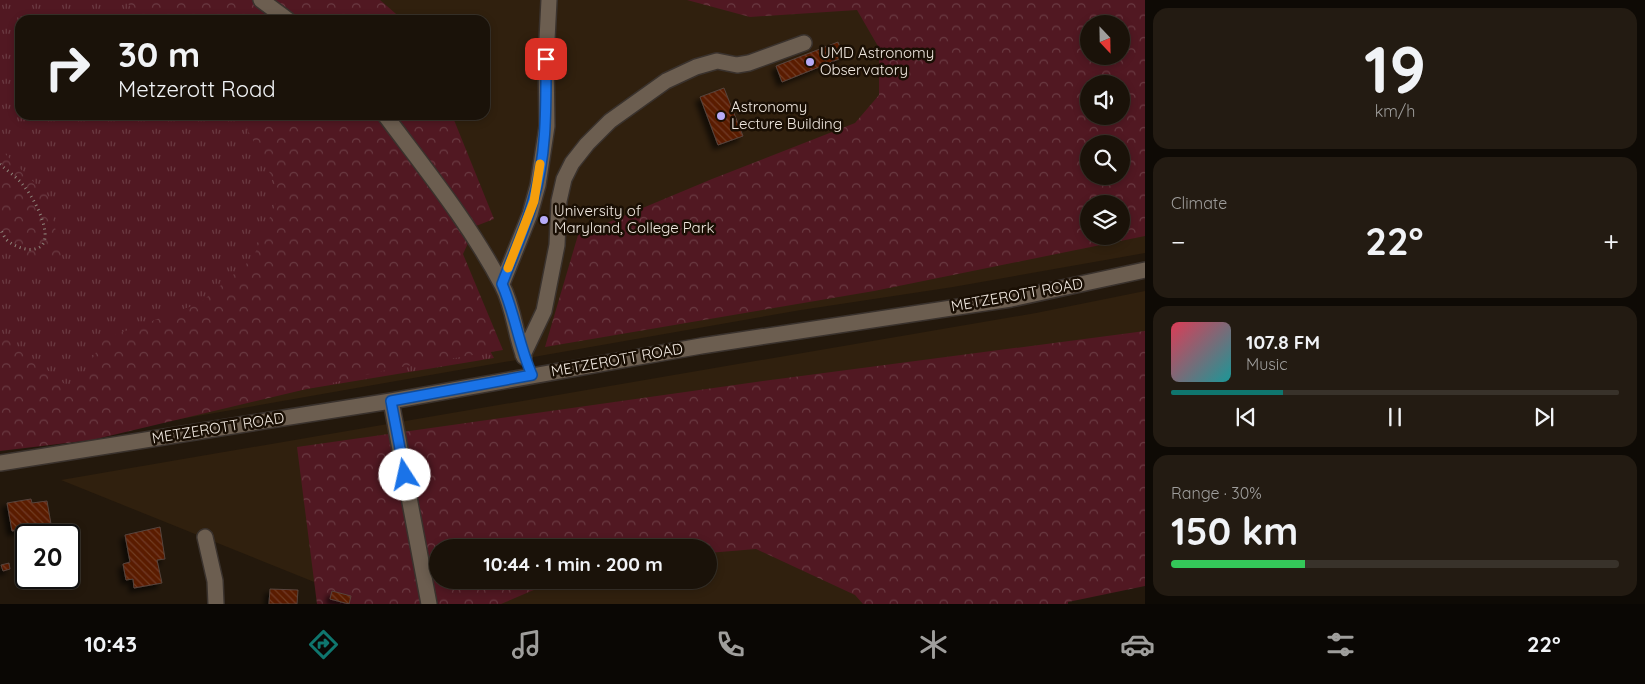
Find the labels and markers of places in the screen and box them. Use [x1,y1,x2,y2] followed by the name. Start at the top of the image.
[525,38,567,80] pin
[820,43,934,79] place label: UMD Astronomy Observatory
[804,56,816,68] marker: UMD Astronomy Observatory
[731,97,842,133] place label: Astronomy Lecture Building
[715,110,727,122] marker: Astronomy Lecture Building
[554,201,715,237] place label: University of Maryland, College Park
[538,214,550,226] marker: University of Maryland, College Park

